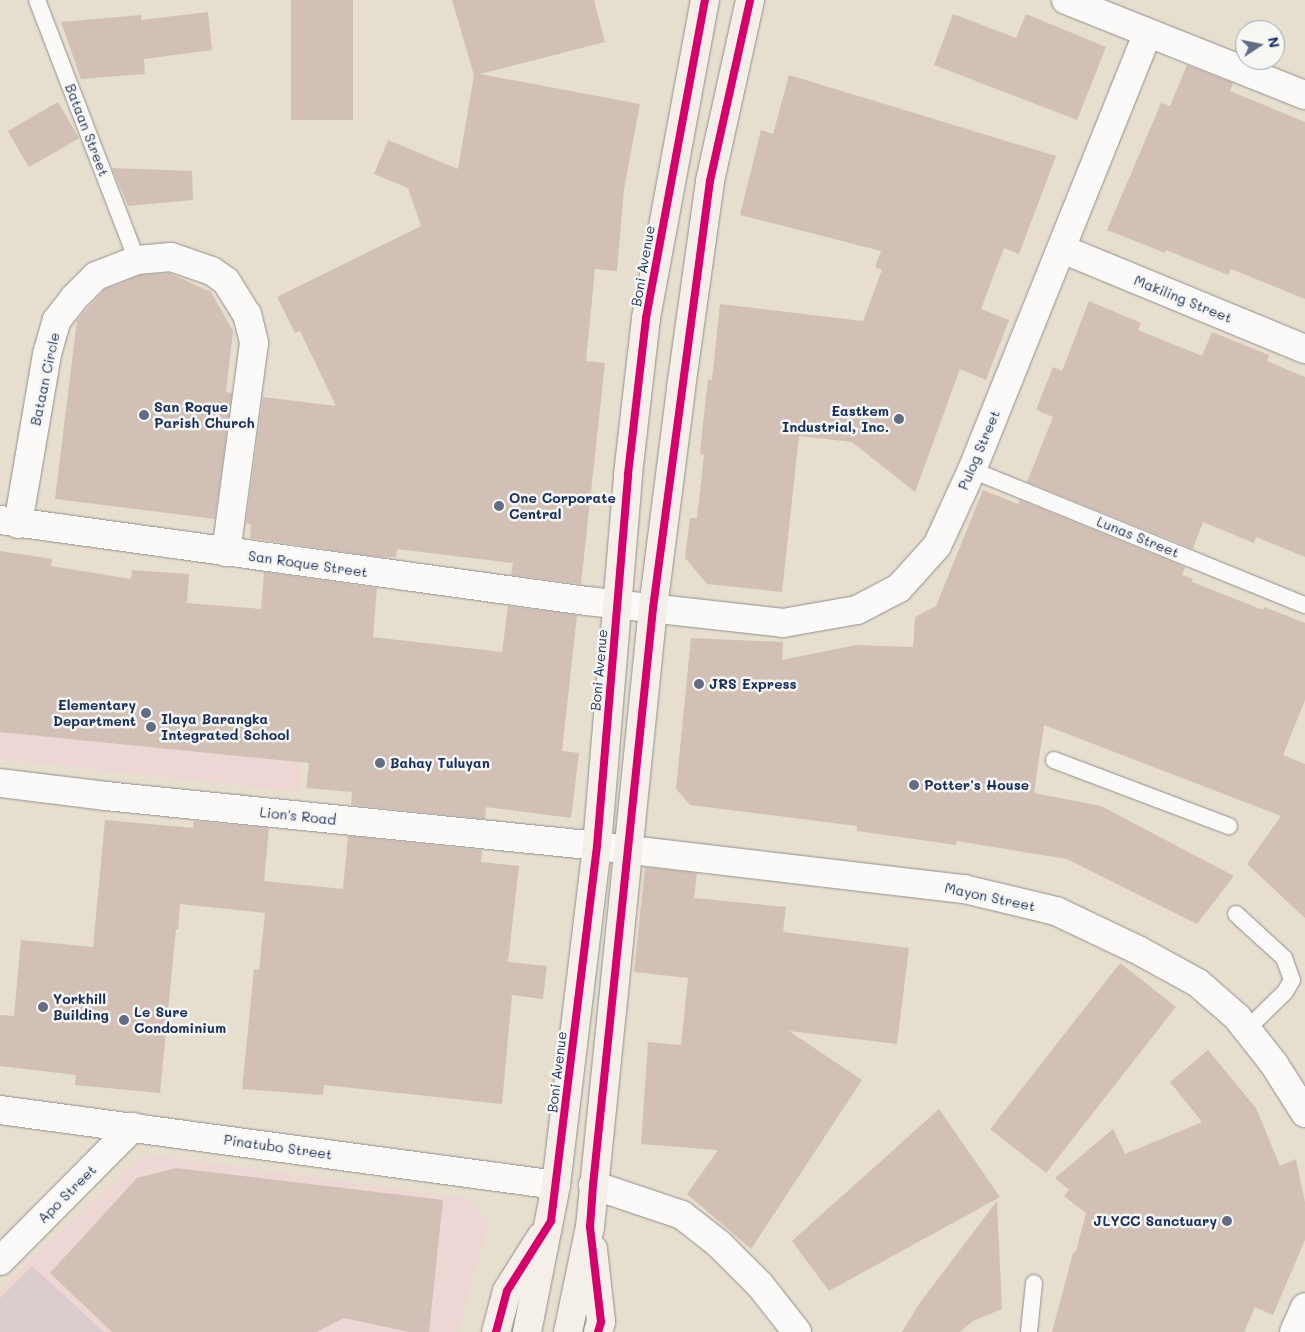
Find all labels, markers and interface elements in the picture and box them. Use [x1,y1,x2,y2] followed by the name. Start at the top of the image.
[1235,20,1285,70] north arrow
[1264,35,1285,49] text: N
[62,81,112,179] street label: Bataan Street
[628,224,658,308] street label: Boni Avenue
[1131,272,1235,326] street label: Makiling Street
[27,331,63,427] street label: Bataan Circle
[154,399,255,432] place label: San Roque Parish Church
[782,403,889,436] place label: Eastkem Industrial, Inc.
[955,408,1003,492] street label: Pulog Street
[138,409,150,421] marker: San Roque Parish Church
[893,413,905,425] marker: Eastkem Industrial, Inc.
[509,490,616,522] place label: One Corporate Central
[493,500,505,512] marker: One Corporate Central
[1094,513,1182,561] street label: Lunas Street
[247,547,369,581] street label: San Roque Street
[587,628,611,712] street label: Boni Avenue
[709,676,797,692] place label: JRS Express
[693,678,705,690] marker: JRS Express
[53,697,136,730] place label: Elementary Department
[140,707,152,719] marker: Elementary Department
[161,711,289,744] place label: Ilaya Barangka Integrated School
[145,721,157,733] marker: Ilaya Barangka Integrated School
[390,755,490,771] place label: Bahay Tuluyan
[374,757,386,769] marker: Bahay Tuluyan
[924,777,1029,793] place label: Potter's House
[908,779,920,791] marker: Potter's House
[259,804,337,828] street label: Lion's Road
[943,879,1037,915] street label: Mayon Street
[53,991,109,1024] place label: Yorkhill Building
[37,1001,49,1013] marker: Yorkhill Building
[134,1004,226,1036] place label: Le Sure Condominium
[118,1014,130,1026] marker: Le Sure Condominium
[544,1030,570,1114] street label: Boni Avenue
[223,1131,333,1163] street label: Pinatubo Street
[34,1161,100,1227] street label: Apo Street
[1093,1213,1217,1229] place label: JLYCC Sanctuary
[1221,1215,1233,1227] marker: JLYCC Sanctuary

